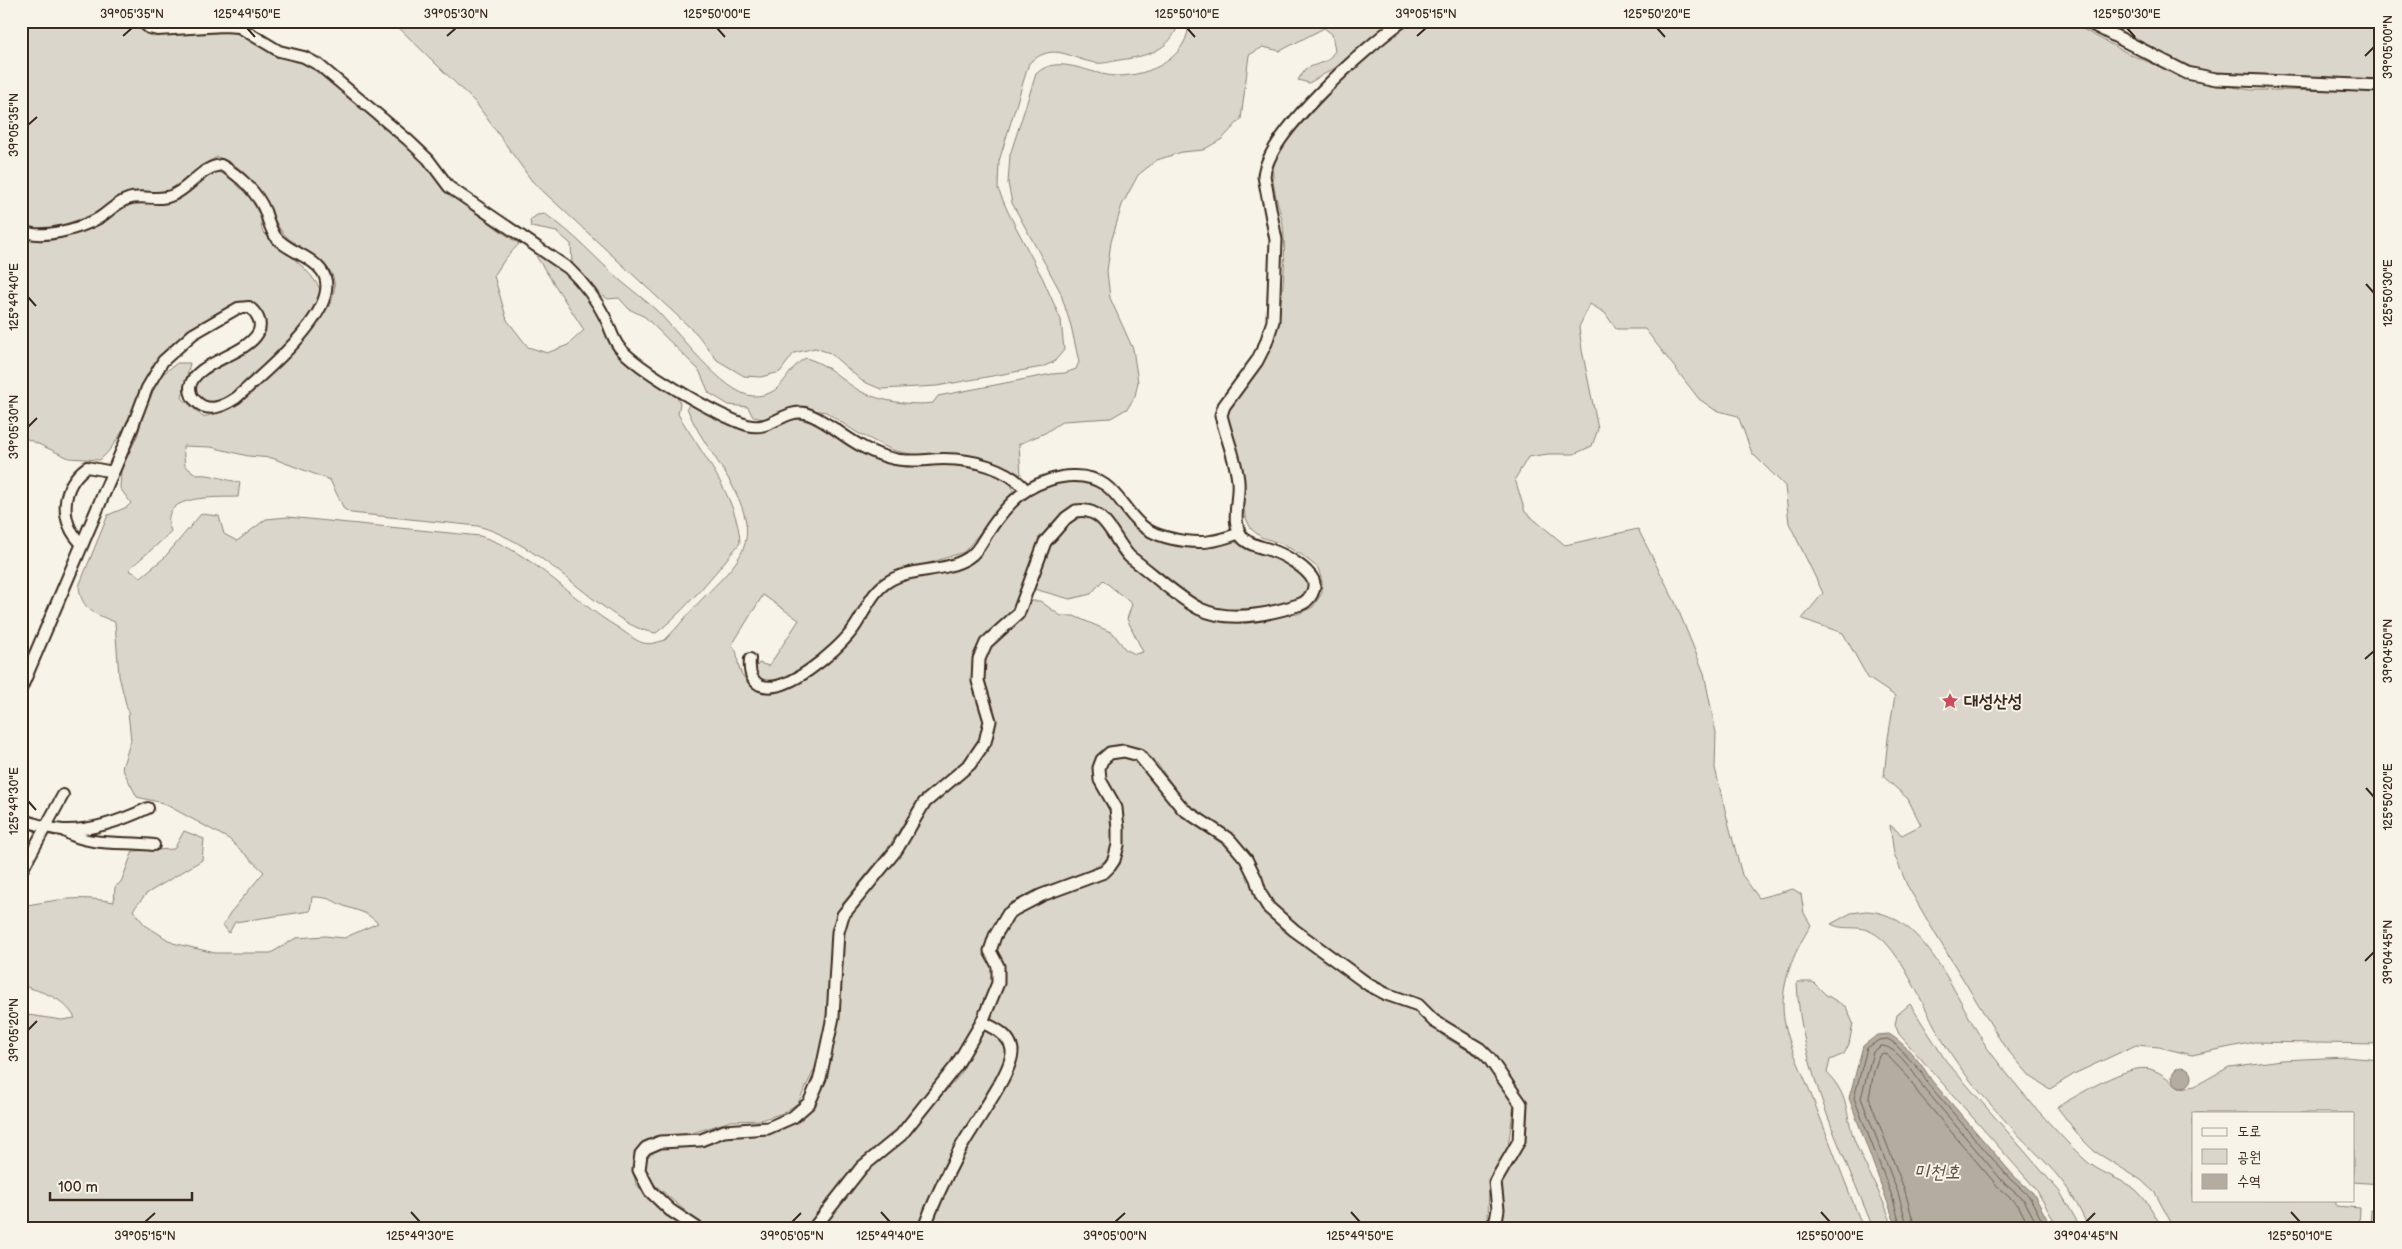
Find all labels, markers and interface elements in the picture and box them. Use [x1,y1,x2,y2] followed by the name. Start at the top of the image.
[100,7,164,22] text: 39°05'35"N
[213,7,281,22] text: 125°49'50"E
[424,7,488,22] text: 39°05'30"N
[683,7,751,22] text: 125°50'00"E
[1155,7,1219,22] text: 125°50'10"E
[1395,7,1457,22] text: 39°05'15"N
[1623,7,1691,22] text: 125°50'20"E
[2093,7,2161,22] text: 125°50'30"E
[2381,15,2396,79] text: 39°05'00"N
[7,93,22,157] text: 39°05'35"N
[2381,259,2396,327] text: 125°50'30"E
[7,263,22,331] text: 125°49'40"E
[7,395,22,459] text: 39°05'30"N
[2381,619,2396,683] text: 39°04'50"N
[1940,691,1960,711] place icon: 대성산성
[1964,691,2022,712] place label: 대성산성
[2381,763,2396,831] text: 125°50'20"E
[7,767,22,835] text: 125°49'30"E
[2381,920,2396,984] text: 39°04'45"N
[7,998,22,1062] text: 39°05'20"N
[2192,1112,2354,1202] legend
[2237,1122,2261,1141] text: 도로
[2237,1148,2261,1167] text: 공원
[1914,1161,1960,1184] water label: 미천호
[50,1169,192,1201] scale bar
[2237,1172,2261,1191] text: 수역
[58,1178,98,1197] text: 100 m
[114,1229,176,1244] text: 39°05'15"N
[386,1229,454,1244] text: 125°49'30"E
[760,1229,824,1244] text: 39°05'05"N
[856,1229,924,1244] text: 125°49'40"E
[1083,1229,1147,1244] text: 39°05'00"N
[1326,1229,1394,1244] text: 125°49'50"E
[1796,1229,1864,1244] text: 125°50'00"E
[2054,1229,2118,1244] text: 39°04'45"N
[2268,1229,2332,1244] text: 125°50'10"E

